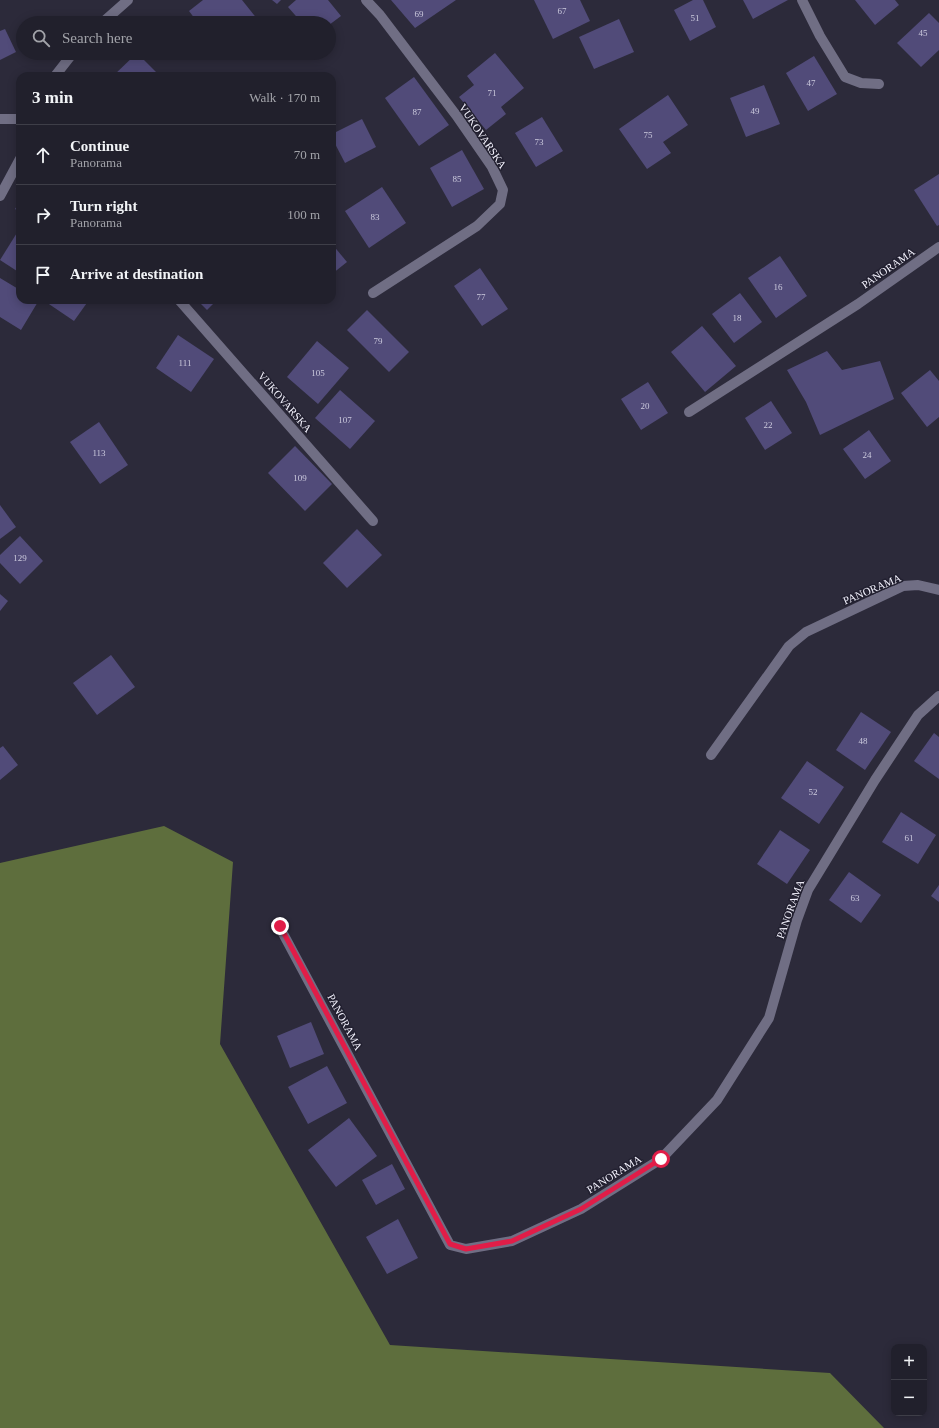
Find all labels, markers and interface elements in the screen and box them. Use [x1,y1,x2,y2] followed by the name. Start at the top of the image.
[558,6,567,16] house number: 67
[415,9,424,19] house number: 69
[691,13,700,23] house number: 51
[16,16,336,60] search box
[30,27,52,49] icon: search
[919,28,928,38] house number: 45
[62,30,132,46] text: Search here
[807,78,816,88] house number: 47
[32,88,73,107] text: 3 min
[488,88,497,98] house number: 71
[249,90,320,105] text: Walk · 170 m
[457,101,509,171] street label: VUKOVARSKA
[751,106,760,116] house number: 49
[413,107,422,117] house number: 87
[644,130,653,140] house number: 75
[535,137,544,147] house number: 73
[70,138,129,154] text: Continue
[32,144,54,166] icon: ahead
[294,147,320,162] text: 70 m
[70,155,122,170] text: Panorama
[453,174,462,184] house number: 85
[70,198,137,214] text: Turn right
[32,204,54,226] icon: right
[287,207,320,222] text: 100 m
[371,212,380,222] house number: 83
[70,215,122,230] text: Panorama
[859,245,917,291] street label: PANORAMA
[32,264,54,286] icon: arrive
[70,266,203,282] text: Arrive at destination
[774,282,783,292] house number: 16
[477,292,486,302] house number: 77
[733,313,742,323] house number: 18
[374,336,383,346] house number: 79
[179,358,191,368] house number: 111
[311,368,325,378] house number: 105
[256,370,314,434] street label: VUKOVARSKA
[641,401,650,411] house number: 20
[338,415,352,425] house number: 107
[764,420,773,430] house number: 22
[92,448,106,458] house number: 113
[863,450,872,460] house number: 24
[293,473,307,483] house number: 109
[13,553,27,563] house number: 129
[841,571,903,607] street label: PANORAMA
[859,736,868,746] house number: 48
[809,787,818,797] house number: 52
[905,833,914,843] house number: 61
[774,878,806,940] street label: PANORAMA
[851,893,860,903] house number: 63
[271,917,289,935] route end
[325,992,365,1052] street label: PANORAMA
[652,1150,670,1168] route start
[585,1152,643,1196] street label: PANORAMA
[891,1344,927,1416] map controls
[891,1344,927,1380] button: +
[891,1380,927,1416] button: −

